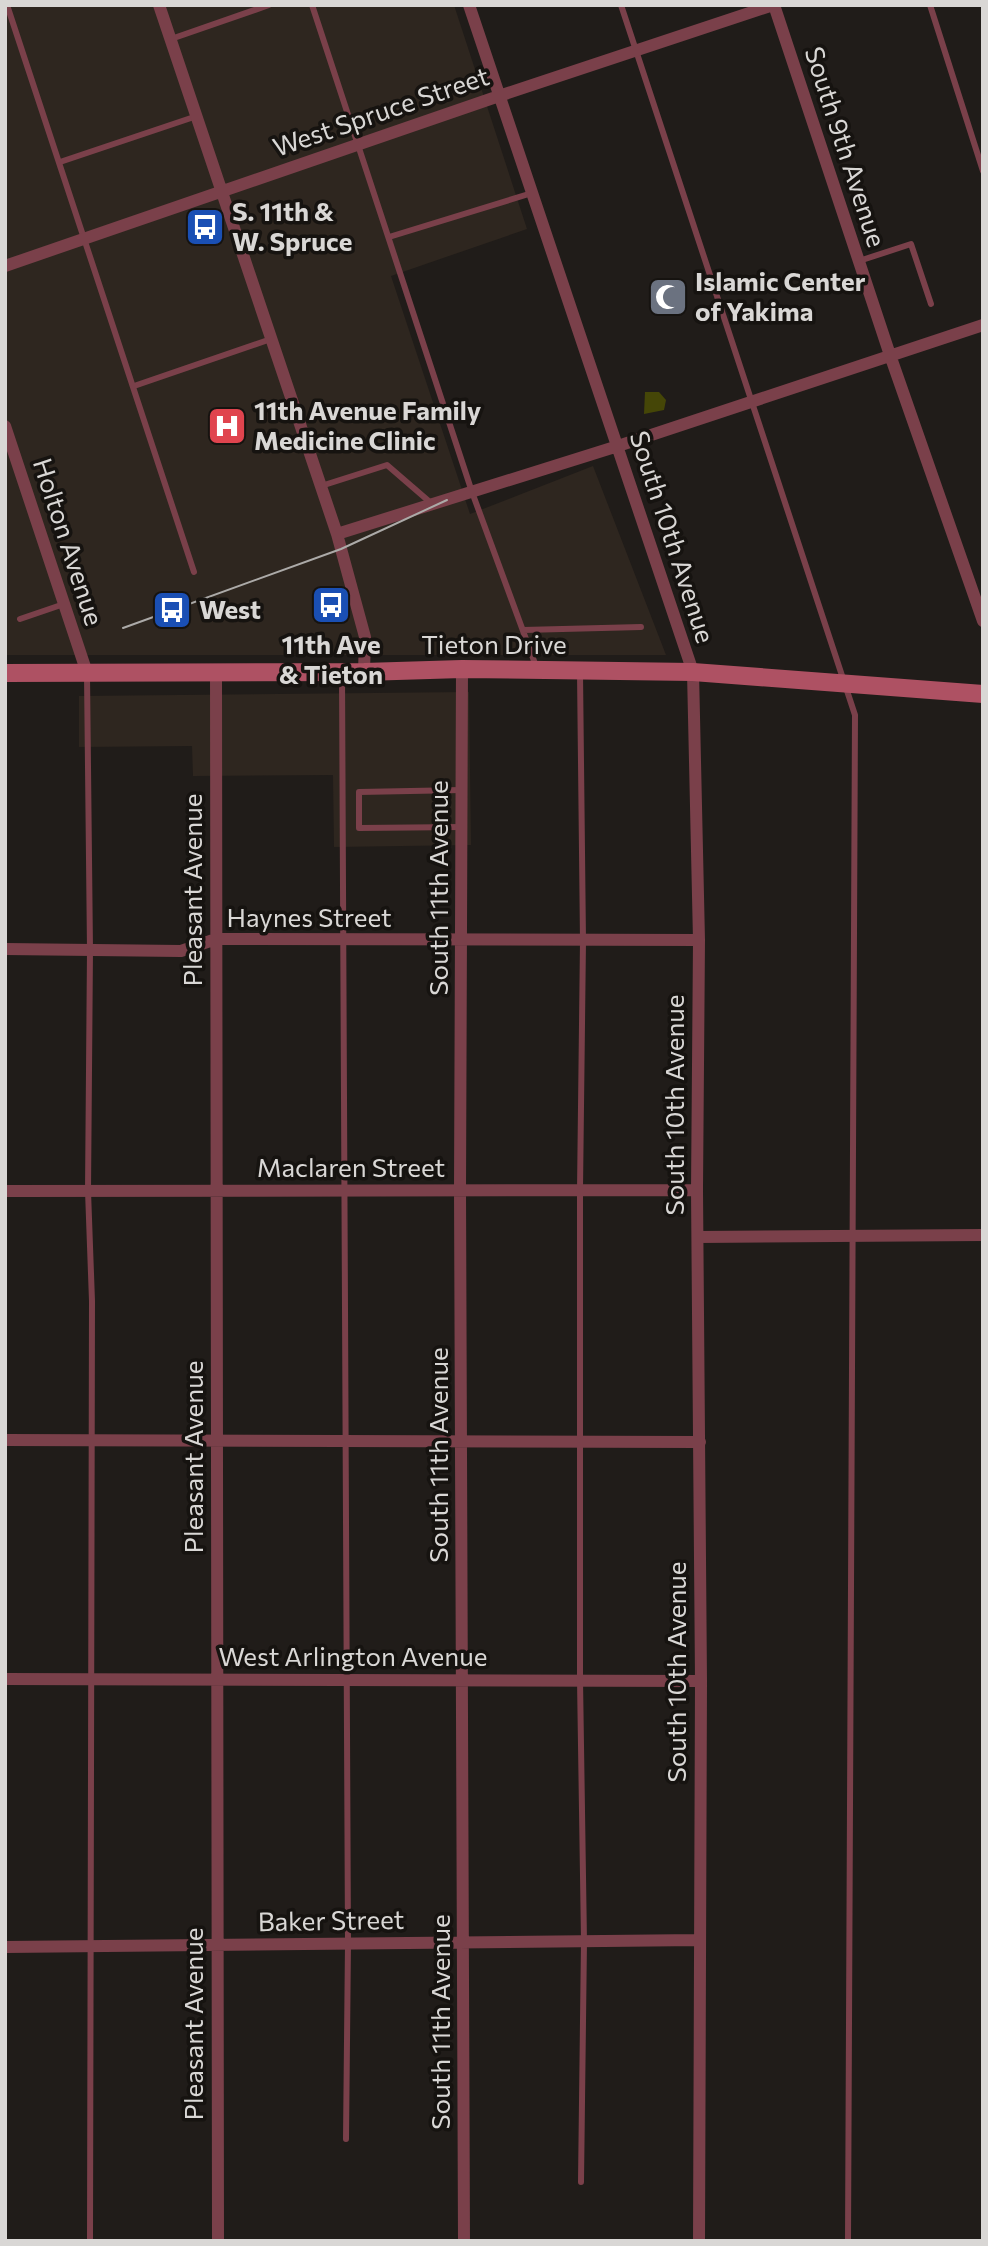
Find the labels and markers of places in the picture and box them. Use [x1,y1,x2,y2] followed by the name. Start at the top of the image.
[232,195,352,256] place label: S. 11th & W. Spruce
[184,206,226,248] bus stop icon: S. 11th & W. Spruce
[695,265,866,326] place label: Islamic Center of Yakima
[647,276,689,318] mosque icon: Islamic Center of Yakima
[254,394,481,455] place label: 11th Avenue Family Medicine Clinic
[206,405,248,447] hospital icon: 11th Avenue Family Medicine Clinic
[310,584,352,626] bus stop icon: 11th Ave & Tieton
[151,589,193,631] bus stop icon: West
[199,593,261,624] place label: West
[279,628,383,689] place label: 11th Ave & Tieton

